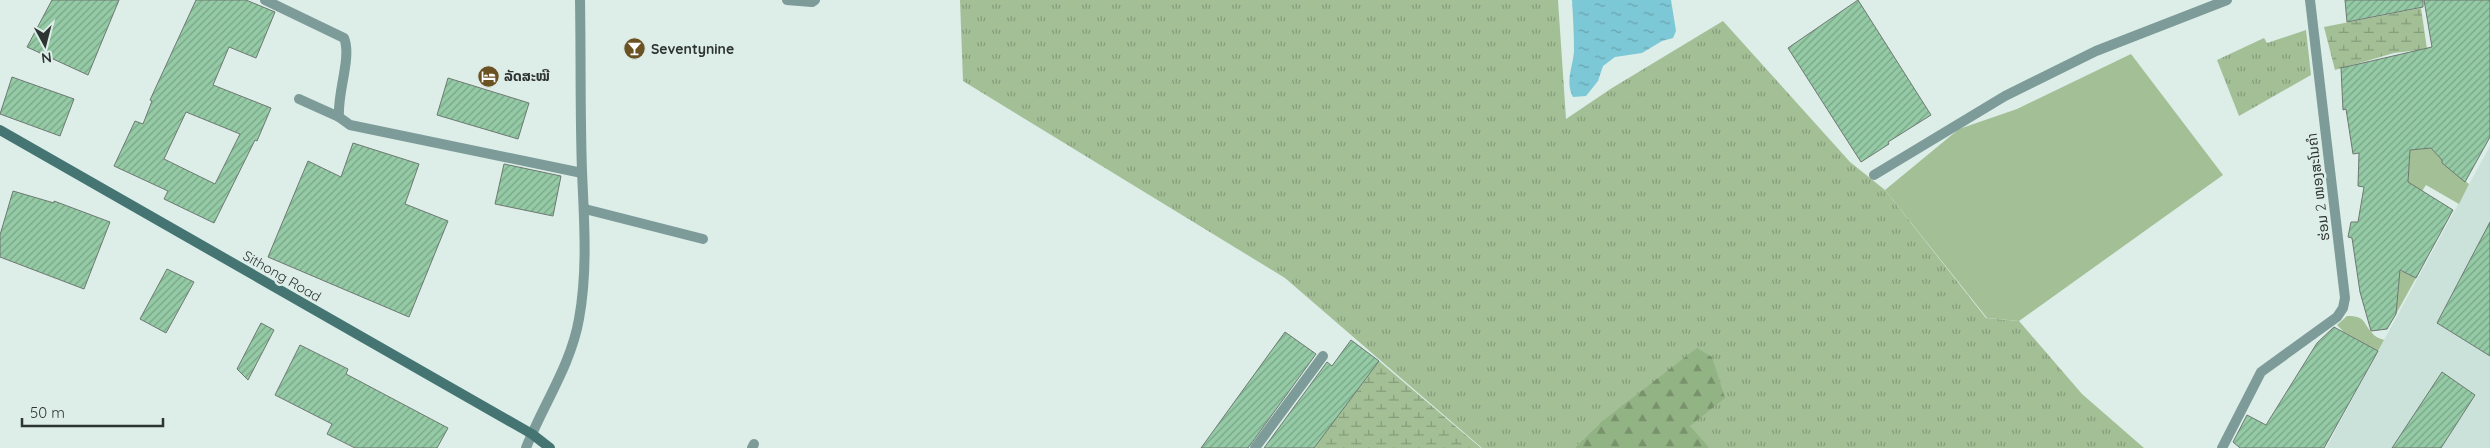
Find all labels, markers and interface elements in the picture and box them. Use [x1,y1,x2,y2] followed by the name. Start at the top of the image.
[20,20,70,70] north arrow
[623,37,647,61] bar icon: Seventynine
[651,40,734,58] place label: Seventynine
[40,48,53,67] text: N
[476,64,500,88] hotel icon: ລັດສະໝີ
[504,67,550,85] place label: ລັດສະໝີ
[2302,132,2334,242] street label: ຮ່ອມ 2 ໜອງສະໂນຄໍາ
[240,246,324,306] street label: Sithong Road
[22,396,164,428] scale bar
[30,403,65,422] text: 50 m

